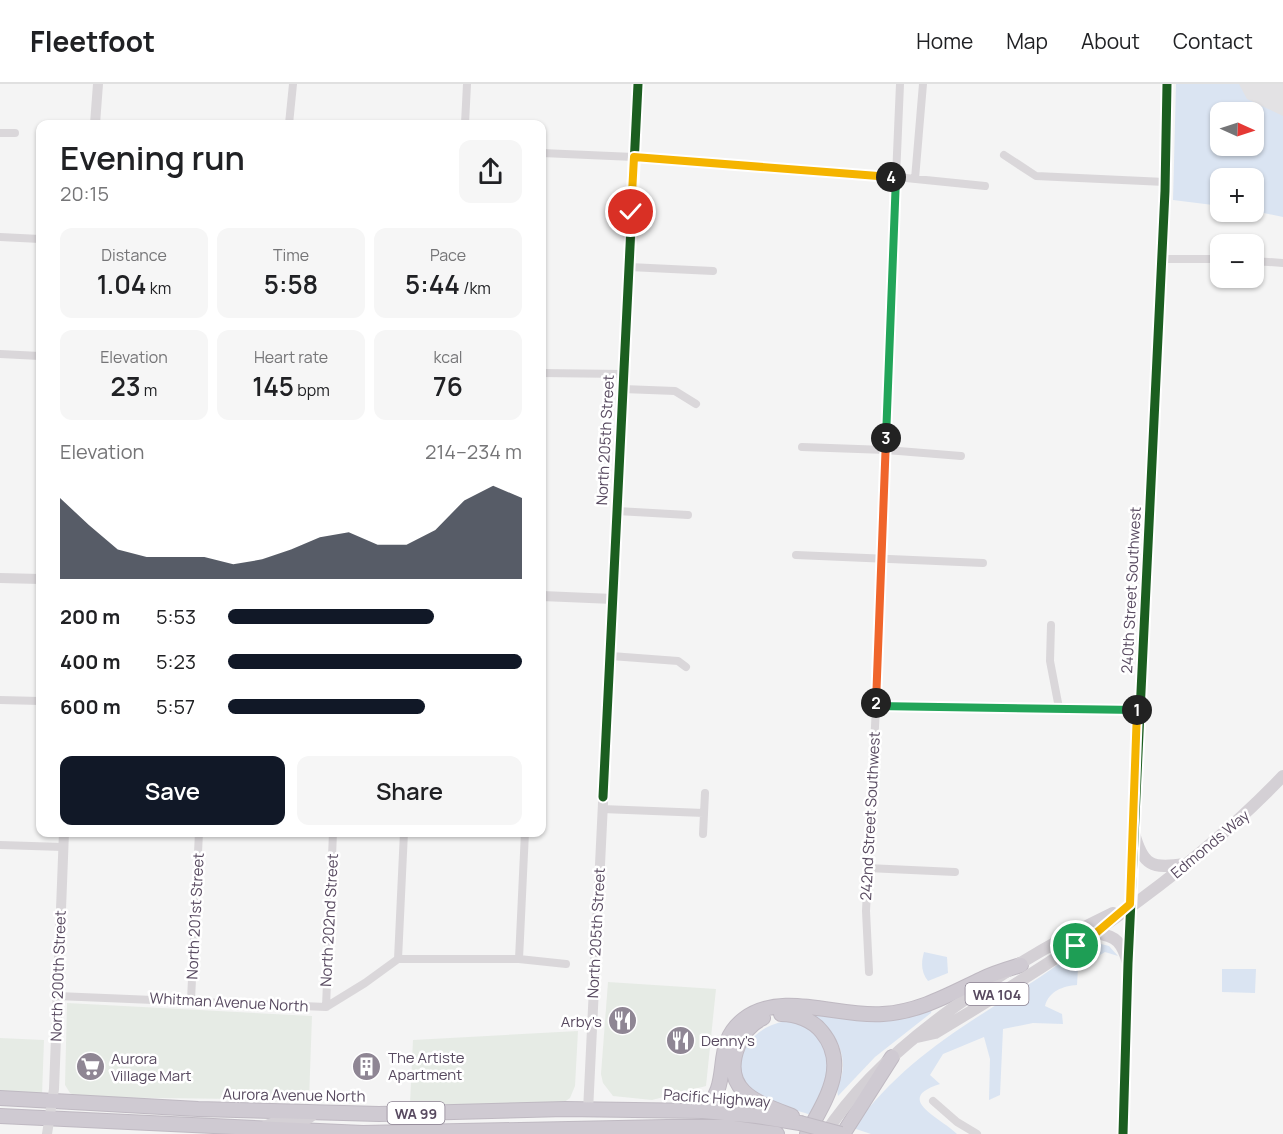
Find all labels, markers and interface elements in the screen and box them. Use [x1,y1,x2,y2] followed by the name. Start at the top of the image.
[30,22,155,60] text: Fleetfoot
[916,27,973,55] text: Home
[1006,27,1048,55] text: Map
[1081,27,1140,55] text: About
[1173,27,1253,55] text: Contact
[1210,102,1264,156] north arrow
[1210,102,1264,288] map controls
[60,135,245,180] text: Evening run
[459,140,522,203] button: share
[876,162,906,192] pin: 4
[886,166,896,188] text: 4
[1210,168,1264,222] button: +
[60,180,109,207] text: 20:15
[605,186,656,237] pin
[614,195,647,228] icon: check
[1210,234,1264,288] button: −
[101,244,167,266] text: Distance
[273,244,309,266] text: Time
[430,244,466,266] text: Pace
[97,266,147,302] text: 1.04
[264,266,318,302] text: 5:58
[405,266,460,302] text: 5:44
[147,277,171,299] text: km
[460,277,491,299] text: /km
[100,346,168,368] text: Elevation
[254,346,328,368] text: Heart rate
[433,346,463,368] text: kcal
[111,368,141,404] text: 23
[252,368,294,404] text: 145
[433,368,463,404] text: 76
[591,374,619,506] street label: North 205th Street
[141,379,157,401] text: m
[294,379,330,401] text: bpm
[871,423,901,453] pin: 3
[881,427,891,449] text: 3
[60,438,144,465] text: Elevation
[425,438,522,465] text: 214–234 m
[1116,506,1146,674] street label: 240th Street Southwest
[60,603,120,630] text: 200 m
[156,603,196,630] text: 5:53
[60,648,120,675] text: 400 m
[156,648,196,675] text: 5:23
[861,688,891,718] pin: 2
[871,692,881,714] text: 2
[60,693,121,720] text: 600 m
[156,693,195,720] text: 5:57
[1122,695,1152,725] pin: 1
[1133,699,1141,721] text: 1
[855,731,885,901] street label: 242nd Street Southwest
[60,756,285,825] button: Save
[297,756,522,825] button: Share
[1166,805,1254,883] street label: Edmonds Way
[181,852,209,980] street label: North 201st Street
[315,853,343,987] street label: North 202nd Street
[582,867,610,999] street label: North 205th Street
[45,910,71,1042] street label: North 200th Street
[1050,920,1101,971] pin
[1059,929,1092,962] icon: arrive
[966,983,1028,1005] road number: WA 104
[149,987,309,1017] street label: Whitman Avenue North
[607,1005,639,1037] restaurant icon: Arby's
[561,1011,602,1032] place label: Arby's
[664,1024,696,1056] restaurant icon: Denny's
[701,1030,755,1051] place label: Denny's
[388,1047,465,1085] place label: The Artiste Apartment
[111,1048,192,1086] place label: Aurora Village Mart
[351,1050,383,1082] building icon: The Artiste Apartment
[74,1051,106,1083] supermarket icon: Aurora Village Mart
[222,1083,366,1107] street label: Aurora Avenue North
[663,1084,771,1112] street label: Pacific Highway
[388,1102,444,1124] road number: WA 99

